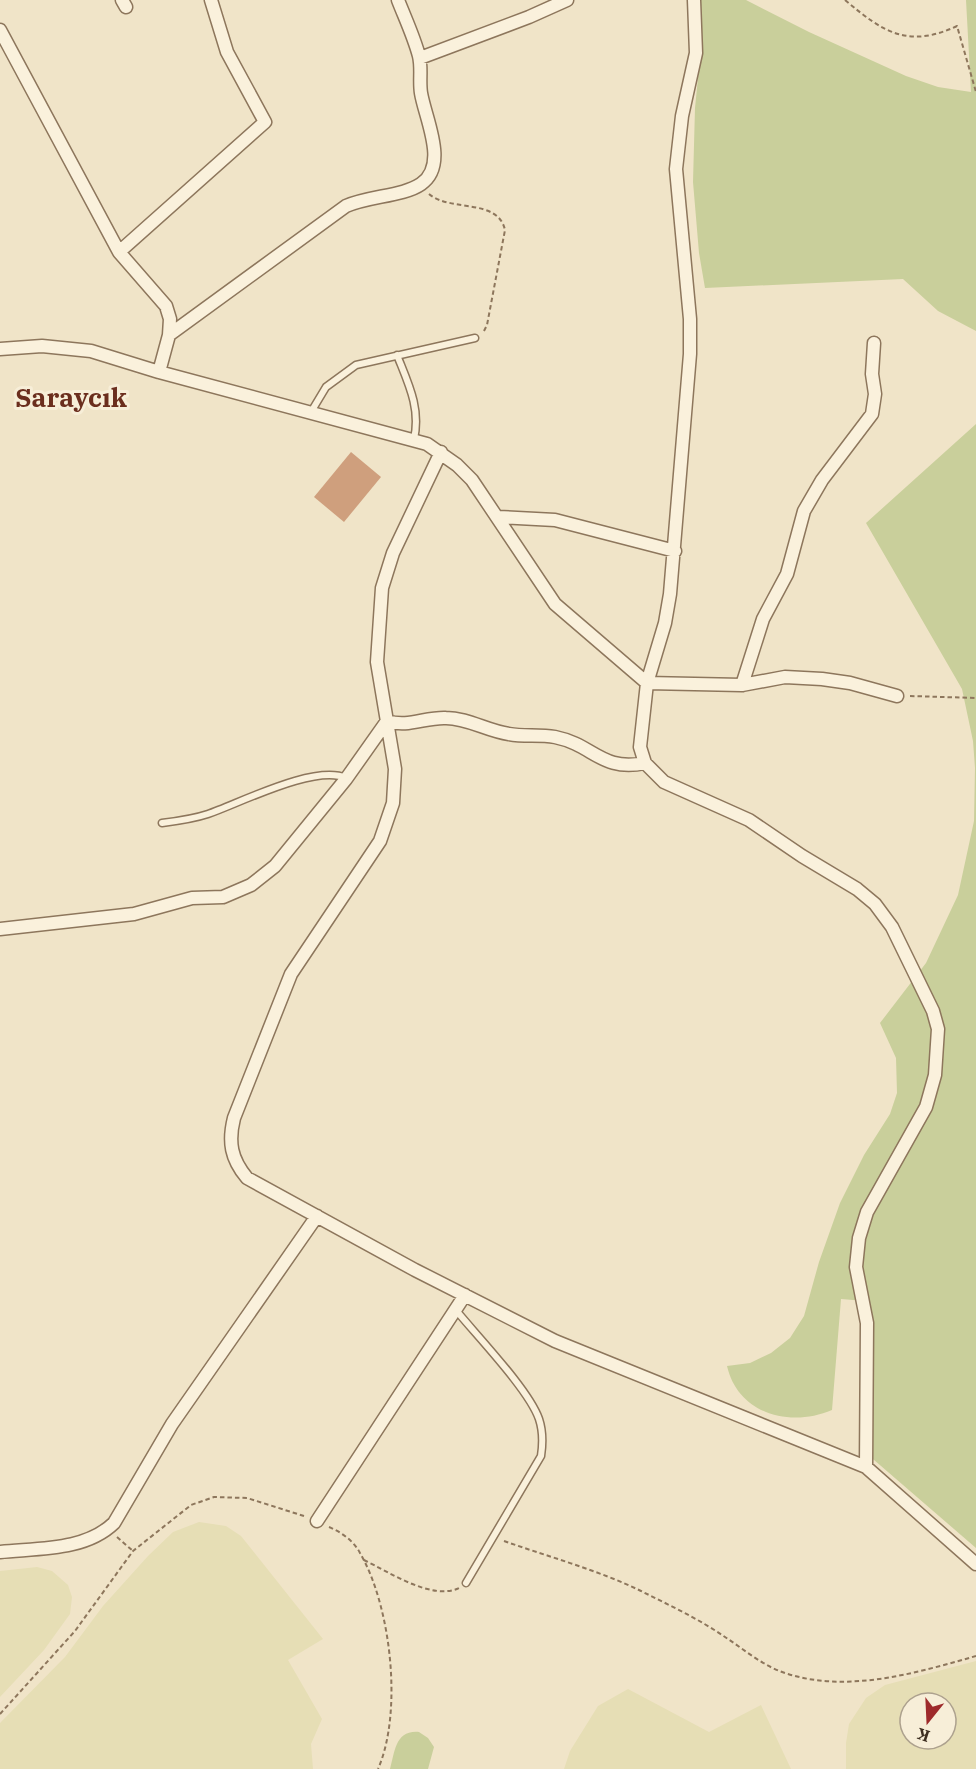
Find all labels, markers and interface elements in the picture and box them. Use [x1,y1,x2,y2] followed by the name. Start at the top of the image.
[15,380,128,414] district label: Saraycık
[898,1691,958,1751] north arrow
[914,1724,932,1747] text: K

